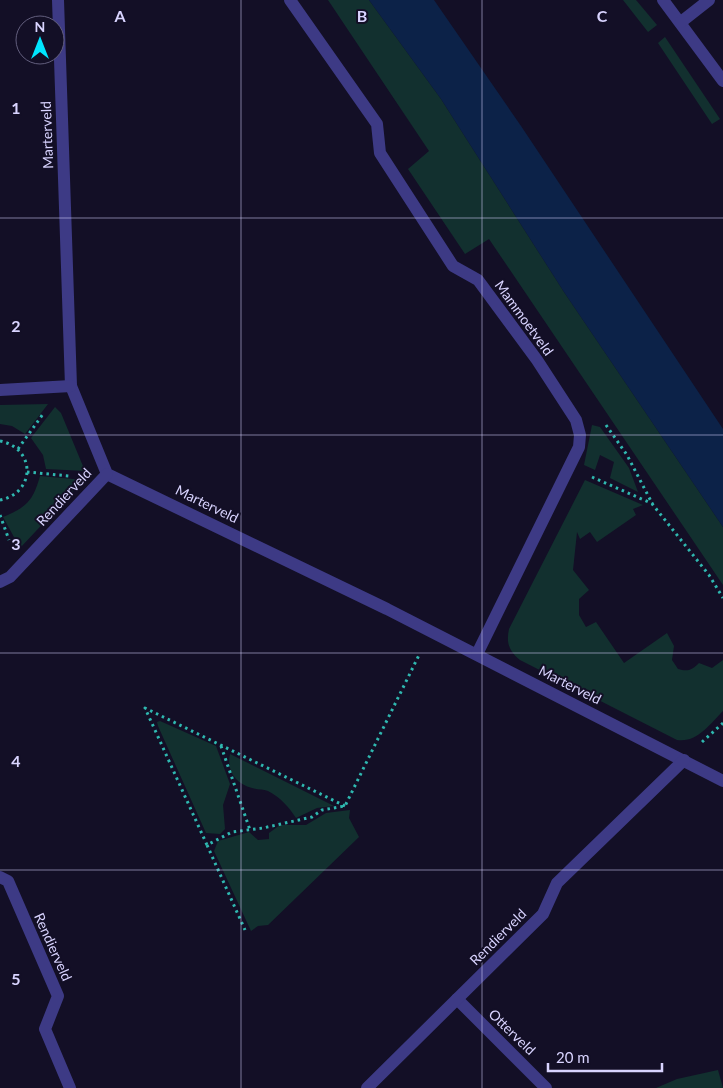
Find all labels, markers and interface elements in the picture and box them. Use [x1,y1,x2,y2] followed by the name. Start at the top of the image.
[113,6,126,25] text: A
[357,6,367,25] text: B
[597,6,608,25] text: C
[15,15,65,65] north arrow
[35,18,45,35] text: N
[11,98,21,117] text: 1
[37,101,56,169] street label: Marterveld
[491,277,557,359] street label: Mammoetveld
[11,316,21,335] text: 2
[33,464,95,529] street label: Rendierveld
[173,481,241,526] street label: Marterveld
[11,534,21,553] text: 3
[536,662,604,708] street label: Marterveld
[11,751,21,770] text: 4
[466,905,529,968] street label: Rendierveld
[31,910,76,983] street label: Rendierveld
[11,969,21,988] text: 5
[485,1005,539,1058] street label: Otterveld
[548,1040,662,1072] scale bar
[556,1048,590,1066] text: 20 m

